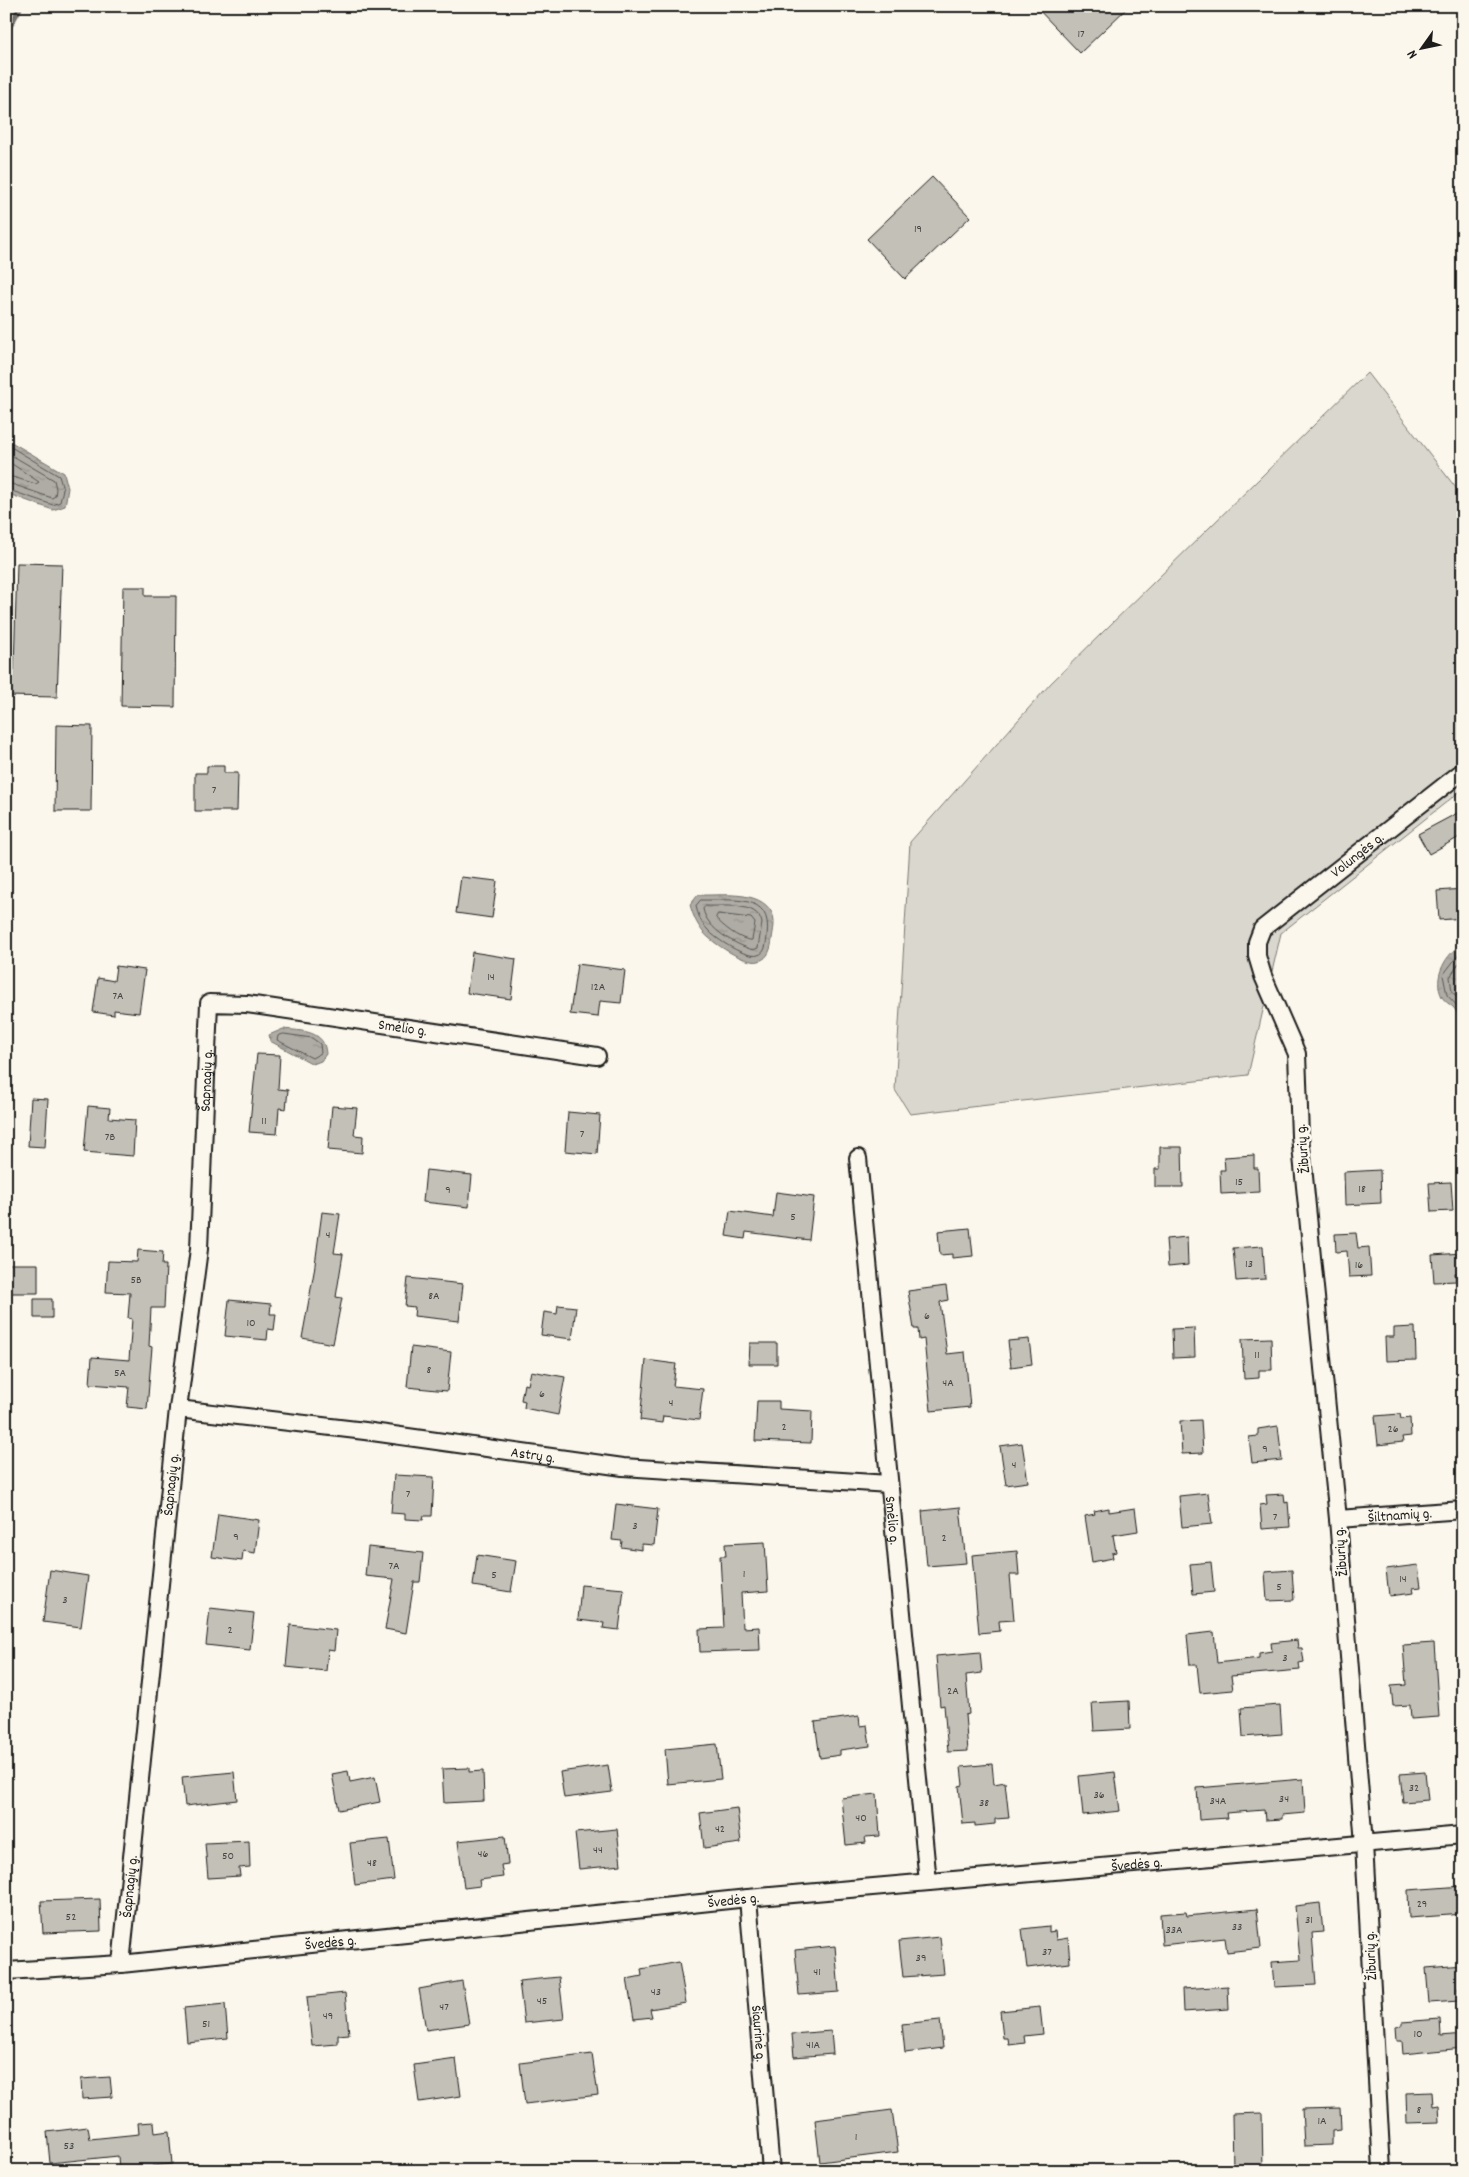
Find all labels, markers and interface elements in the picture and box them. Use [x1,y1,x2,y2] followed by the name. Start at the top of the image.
[1396,22,1446,72] north arrow
[1077,26,1085,43] house number: 17
[1402,46,1423,62] text: N
[914,221,922,238] house number: 19
[212,782,217,799] house number: 7
[1327,828,1390,884] street label: Volungės g.
[487,969,495,986] house number: 14
[591,979,606,996] house number: 12A
[112,988,124,1005] house number: 7A
[377,1015,428,1044] street label: Smėlio g.
[196,1049,220,1112] street label: Šapnagių g.
[261,1113,267,1130] house number: 11
[1291,1123,1317,1175] street label: Žiburių g.
[580,1126,585,1143] house number: 7
[105,1129,115,1146] house number: 7B
[1235,1174,1243,1191] house number: 15
[1358,1181,1366,1198] house number: 18
[445,1182,451,1199] house number: 9
[790,1209,796,1226] house number: 5
[326,1227,331,1244] house number: 4
[1245,1256,1253,1273] house number: 13
[1355,1257,1363,1274] house number: 16
[130,1272,142,1289] house number: 5B
[428,1288,440,1305] house number: 8A
[924,1308,930,1325] house number: 6
[246,1315,256,1332] house number: 10
[1254,1347,1260,1364] house number: 11
[427,1362,432,1379] house number: 8
[114,1365,127,1382] house number: 5A
[942,1375,954,1392] house number: 4A
[539,1386,545,1403] house number: 6
[669,1395,674,1412] house number: 4
[781,1419,787,1436] house number: 2
[1387,1421,1399,1438] house number: 26
[1262,1441,1268,1458] house number: 9
[509,1442,556,1470] street label: Astrų g.
[158,1453,186,1517] street label: Šapnagių g.
[1012,1457,1017,1474] house number: 4
[406,1486,411,1503] house number: 7
[878,1495,904,1546] street label: Smėlio g.
[1367,1503,1433,1530] street label: Šiltnamių g.
[1273,1509,1278,1526] house number: 7
[632,1518,638,1535] house number: 3
[1329,1526,1355,1578] street label: Žiburių g.
[233,1529,239,1546] house number: 9
[941,1530,947,1547] house number: 2
[388,1558,400,1575] house number: 7A
[743,1566,745,1583] house number: 1
[491,1567,497,1584] house number: 5
[1399,1571,1407,1588] house number: 14
[1276,1579,1282,1596] house number: 5
[62,1592,68,1609] house number: 3
[227,1622,233,1639] house number: 2
[1282,1650,1288,1667] house number: 3
[947,1683,959,1700] house number: 2A
[1409,1780,1419,1797] house number: 32
[1093,1787,1105,1804] house number: 36
[1279,1791,1289,1808] house number: 34
[1210,1793,1227,1810] house number: 34A
[979,1795,989,1812] house number: 38
[855,1810,867,1827] house number: 40
[715,1821,725,1838] house number: 42
[593,1842,603,1859] house number: 44
[478,1846,489,1863] house number: 46
[222,1848,234,1865] house number: 50
[1110,1853,1164,1879] street label: Švedės g.
[117,1854,145,1919] street label: Šapnagių g.
[367,1855,377,1872] house number: 48
[707,1888,760,1915] street label: Švedės g.
[1417,1896,1427,1913] house number: 29
[66,1909,76,1926] house number: 52
[1305,1912,1313,1929] house number: 31
[1232,1919,1242,1936] house number: 33
[1165,1922,1183,1939] house number: 33A
[304,1930,358,1958] street label: Švedės g.
[1360,1931,1384,1981] street label: Žiburių g.
[1042,1944,1052,1961] house number: 37
[916,1950,926,1967] house number: 39
[813,1964,821,1981] house number: 41
[651,1984,661,2001] house number: 43
[537,1993,547,2010] house number: 45
[439,1999,449,2016] house number: 47
[744,2005,771,2063] street label: Šiaurinė g.
[323,2008,333,2025] house number: 49
[202,2016,210,2033] house number: 51
[1413,2026,1423,2043] house number: 10
[806,2037,821,2054] house number: 41A
[1417,2102,1422,2119] house number: 8
[1317,2113,1327,2130] house number: 1A
[855,2129,857,2146] house number: 1
[64,2138,74,2155] house number: 53

